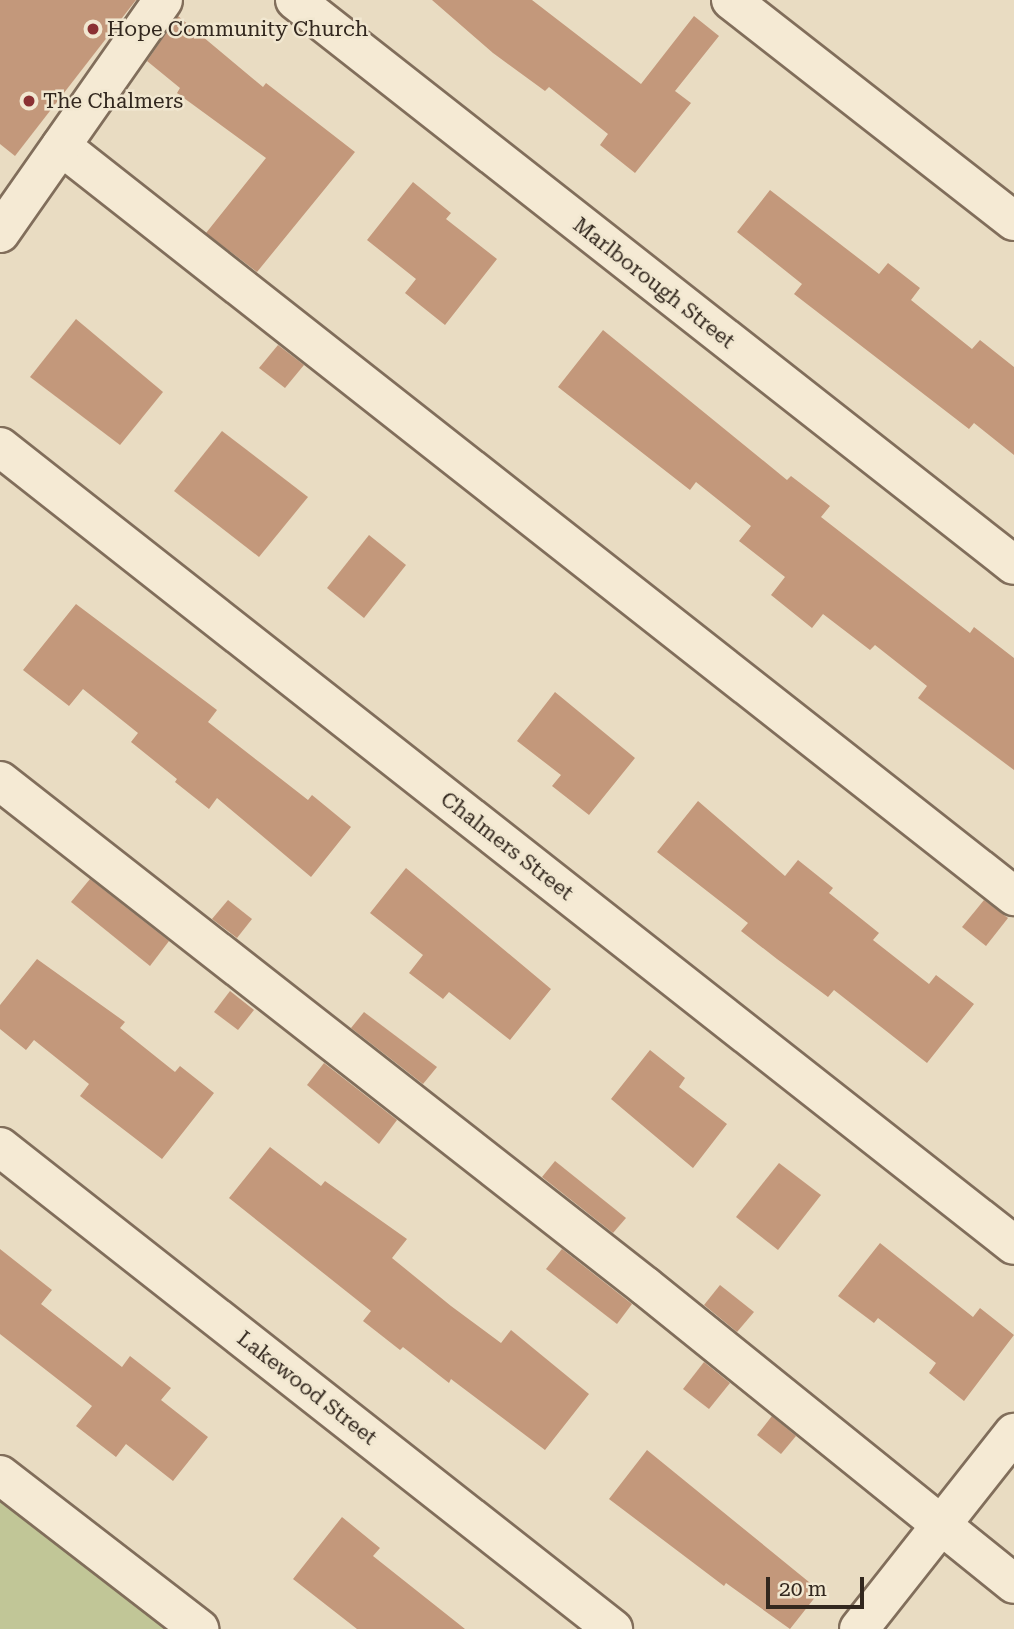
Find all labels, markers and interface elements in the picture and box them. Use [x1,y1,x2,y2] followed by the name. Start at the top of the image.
[107,16,368,42] place label: Hope Community Church
[85,21,101,37] marker: Hope Community Church
[43,88,183,114] place label: The Chalmers
[21,93,37,109] marker: The Chalmers
[568,212,740,354] street label: Marlborough Street
[436,786,578,906] street label: Chalmers Street
[232,1326,382,1450] street label: Lakewood Street
[769,1562,867,1606] scale bar
[779,1577,827,1601] text: 20 m

